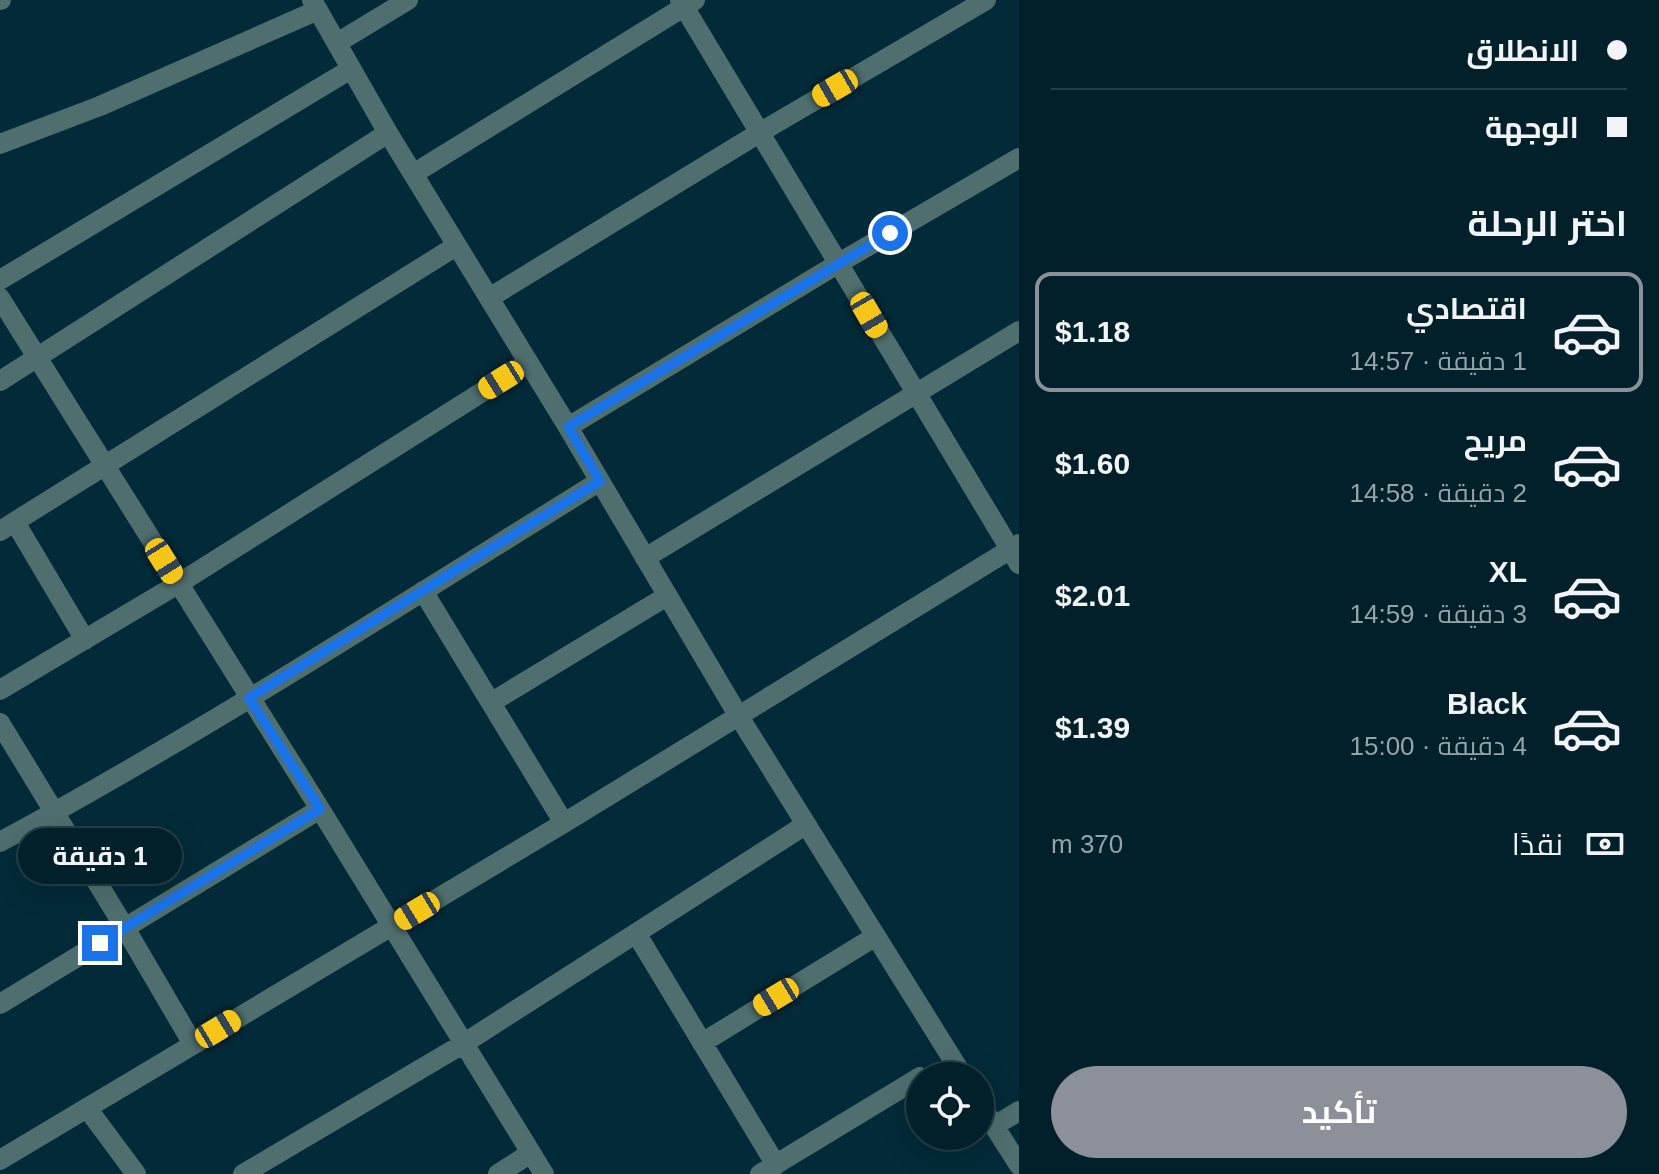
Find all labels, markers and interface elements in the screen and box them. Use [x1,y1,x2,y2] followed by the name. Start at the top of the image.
[1466,34,1579,67] text: الانطلاق
[808,66,862,110] car
[1485,111,1579,144] text: الوجهة
[1467,203,1627,244] text: اختر الرحلة
[872,215,908,251] route start
[847,288,891,342] car
[1406,292,1527,325] text: اقتصادي
[1551,296,1623,368] icon: car
[1055,315,1130,348] text: $1.18
[1349,346,1527,376] text: 1 دقيقة · 14:57
[474,357,528,403] car
[1464,424,1527,457] text: مريح
[1551,428,1623,500] icon: car
[1055,447,1130,480] text: $1.60
[1349,478,1527,508] text: 2 دقيقة · 14:58
[141,534,187,588] car
[1489,555,1527,588] text: XL
[1551,560,1623,632] icon: car
[1055,579,1130,612] text: $2.01
[1349,599,1527,629] text: 3 دقيقة · 14:59
[1447,687,1527,720] text: Black
[1551,692,1623,764] icon: car
[1055,711,1130,744] text: $1.39
[1349,731,1527,761] text: 4 دقيقة · 15:00
[1583,822,1627,866] icon: cash
[18,827,182,883] callout: 1 دقيقة
[1512,828,1563,861] text: نقدًا
[1051,829,1123,859] text: 370 m
[52,841,148,871] text: 1 دقيقة
[390,888,444,934] car
[82,925,118,961] route end
[749,974,803,1020] car
[191,1006,245,1052] car
[906,1062,994,1150] map controls
[906,1062,994,1150] button: locate
[1051,1066,1627,1158] button: تأكيد

